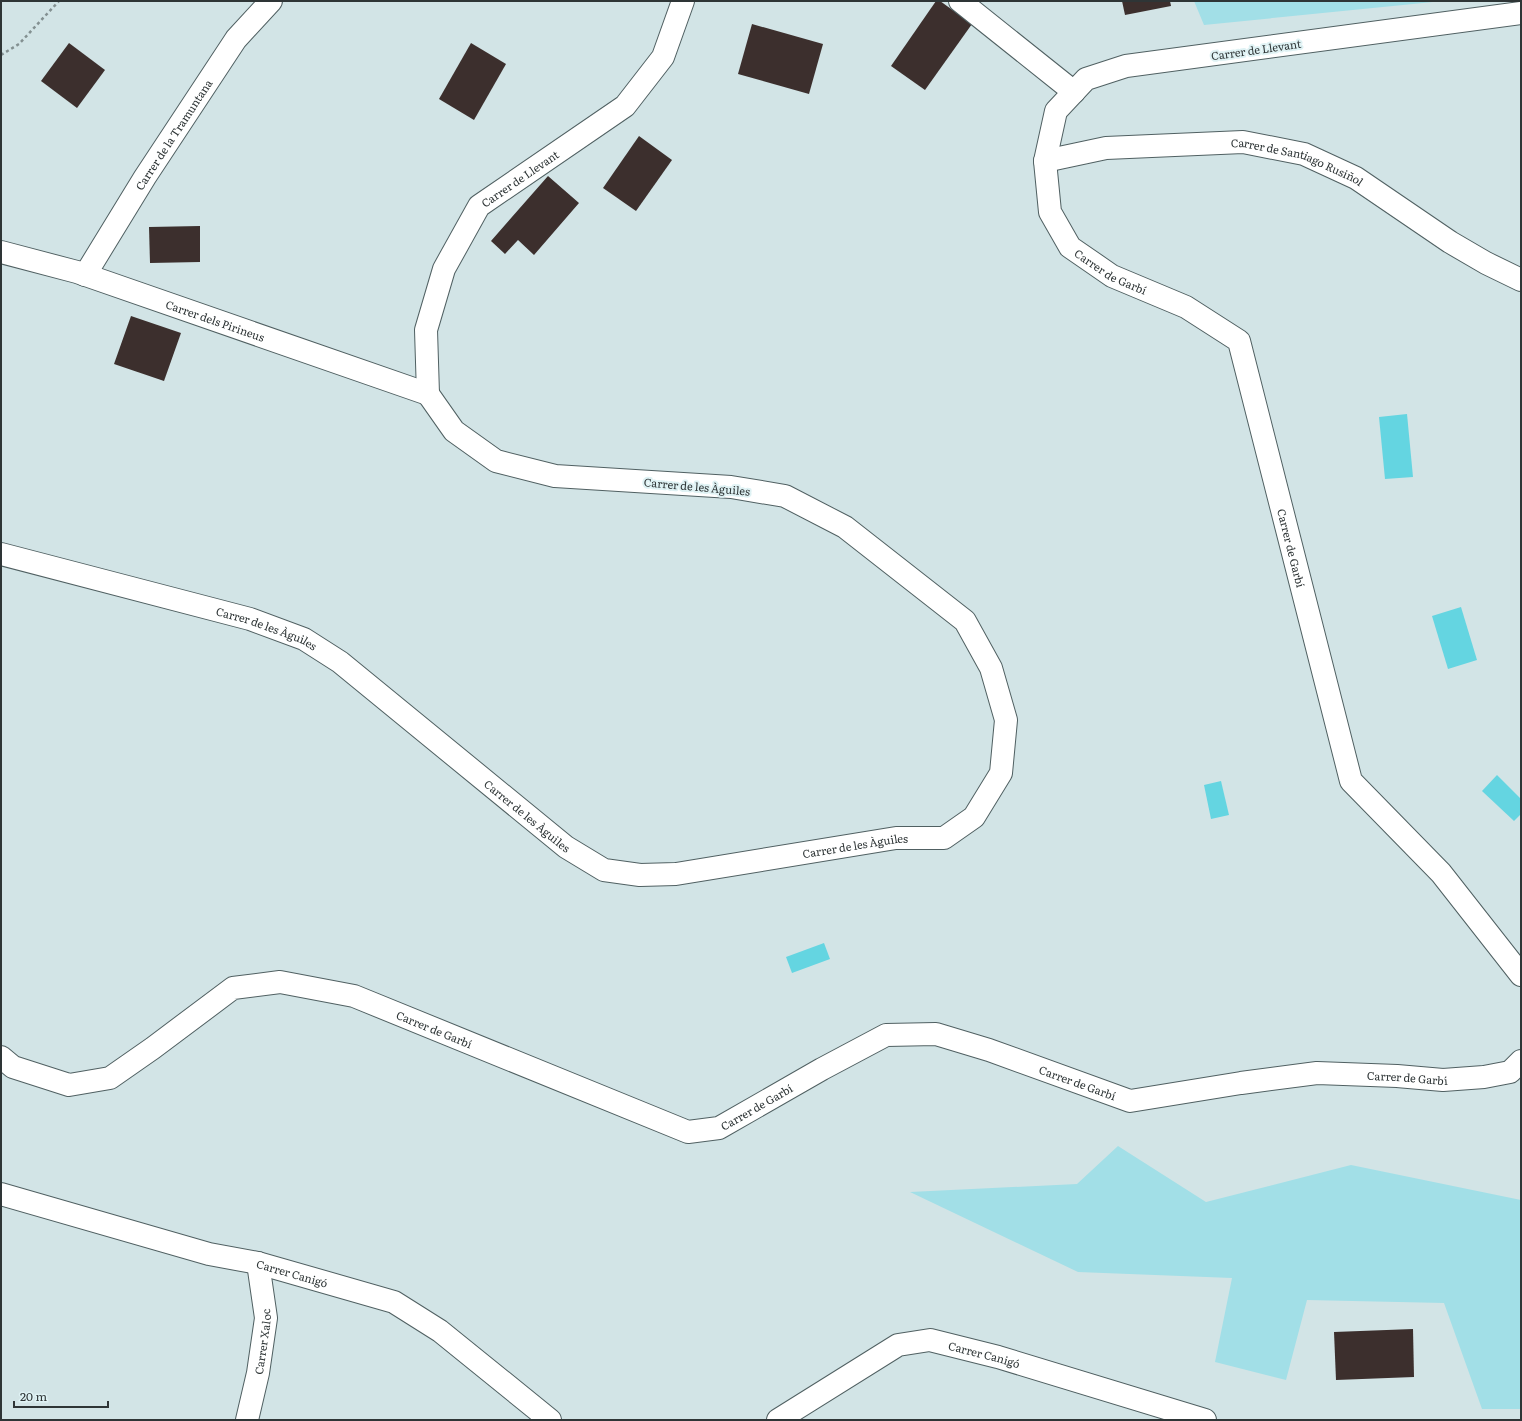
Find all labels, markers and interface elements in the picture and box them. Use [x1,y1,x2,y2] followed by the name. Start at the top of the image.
[1210,35,1303,63] street label: Carrer de Llevant
[131,76,216,193] street label: Carrer de la Tramuntana
[1230,134,1367,189] street label: Carrer de Santiago Rusiñol
[478,146,562,210] street label: Carrer de Llevant
[1072,245,1150,298] street label: Carrer de Garbí
[164,295,267,345] street label: Carrer dels Pirineus
[643,473,751,499] street label: Carrer de les Àguiles
[1274,507,1309,589] street label: Carrer de Garbí
[214,603,320,653] street label: Carrer de les Àguiles
[481,776,573,856] street label: Carrer de les Àguiles
[801,830,908,861] street label: Carrer de les Àguiles
[394,1006,475,1052] street label: Carrer de Garbí
[1037,1061,1119,1103] street label: Carrer de Garbí
[1367,1067,1448,1088] street label: Carrer de Garbí
[717,1079,796,1134] street label: Carrer de Garbí
[255,1255,330,1291] street label: Carrer Canigó
[250,1307,274,1375] street label: Carrer Xaloc
[947,1337,1022,1371] street label: Carrer Canigó
[14,1383,108,1409] scale bar
[20,1387,47,1405] text: 20 m

